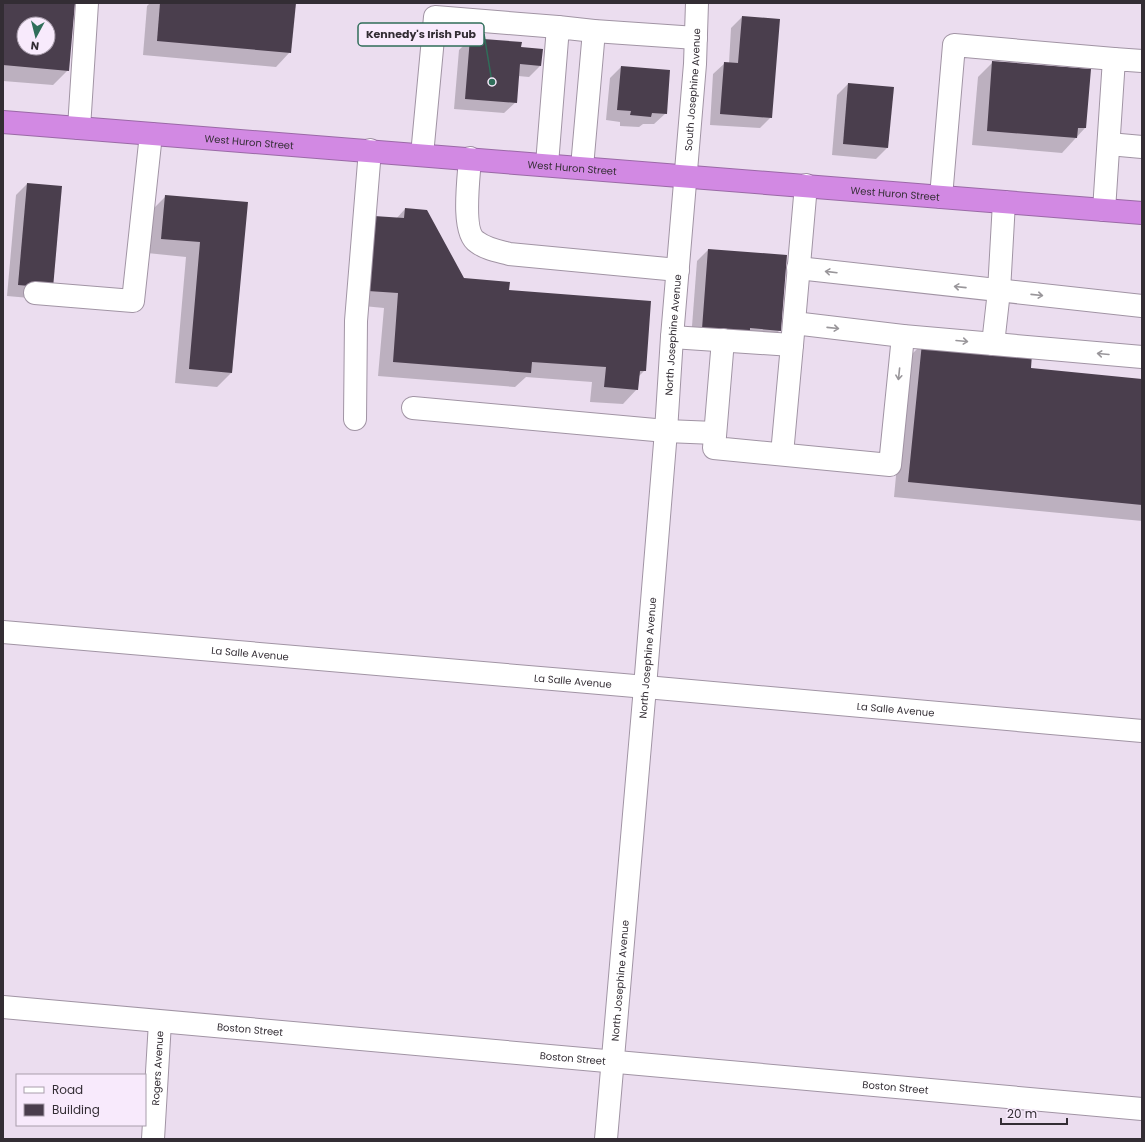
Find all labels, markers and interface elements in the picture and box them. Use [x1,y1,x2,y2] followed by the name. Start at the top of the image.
[16,16,56,56] north arrow
[358,23,484,46] callout: Kennedy's Irish Pub
[366,26,477,42] text: Kennedy's Irish Pub
[680,28,704,152] street label: South Josephine Avenue
[30,37,40,54] text: N
[204,131,295,153] street label: West Huron Street
[527,156,618,179] street label: West Huron Street
[850,182,941,204] street label: West Huron Street
[825,268,838,276] one-way arrow
[661,274,685,396] street label: North Josephine Avenue
[954,283,967,290] one-way arrow
[1030,291,1043,299] one-way arrow
[826,324,839,331] one-way arrow
[955,337,968,345] one-way arrow
[1097,350,1110,357] one-way arrow
[895,367,903,380] one-way arrow
[635,597,660,719] street label: North Josephine Avenue
[211,642,290,664] street label: La Salle Avenue
[534,670,612,692] street label: La Salle Avenue
[856,698,935,720] street label: La Salle Avenue
[607,919,632,1042] street label: North Josephine Avenue
[216,1019,284,1040] street label: Boston Street
[148,1030,167,1106] street label: Rogers Avenue
[539,1048,607,1068] street label: Boston Street
[16,1074,146,1126] legend
[862,1076,929,1097] street label: Boston Street
[52,1081,83,1098] text: Road
[1001,1100,1067,1126] scale bar
[52,1101,100,1118] text: Building
[1007,1105,1037,1122] text: 20 m

